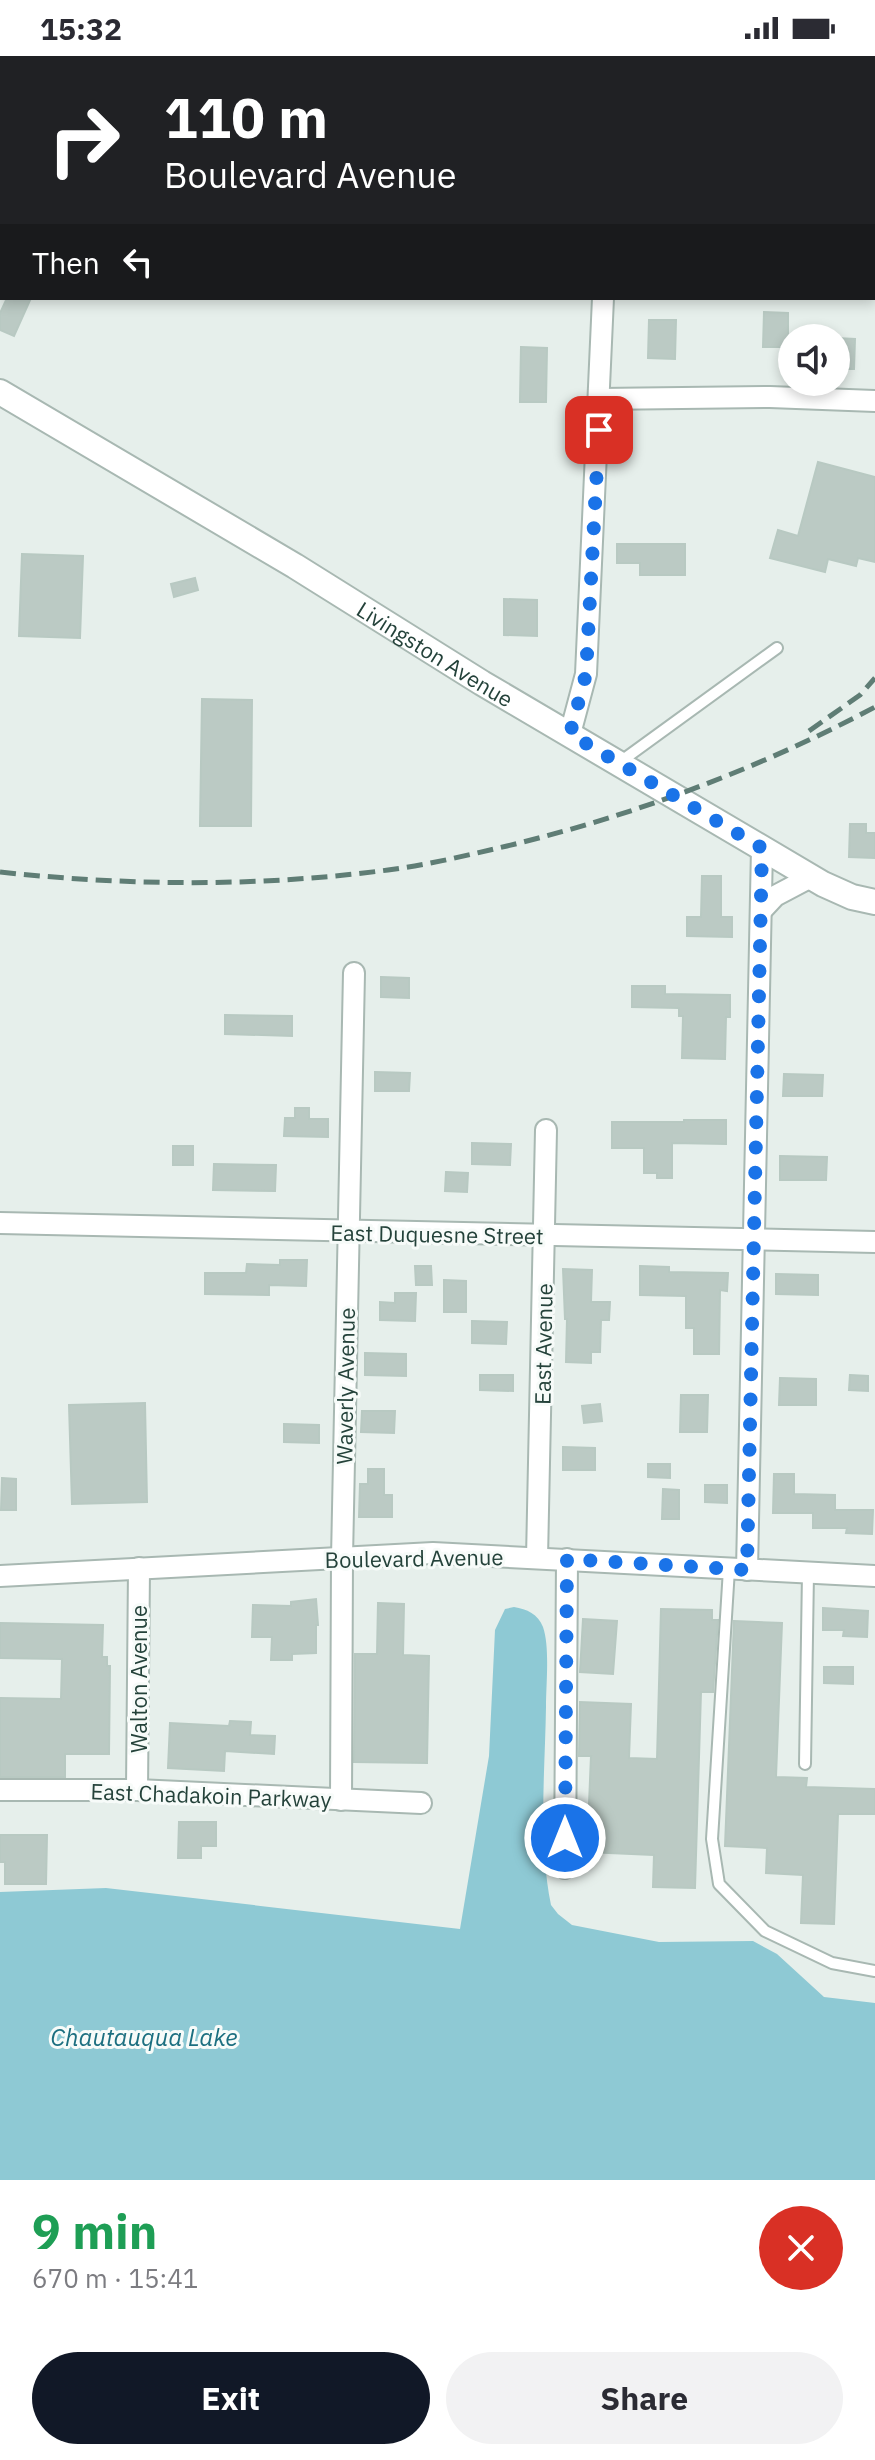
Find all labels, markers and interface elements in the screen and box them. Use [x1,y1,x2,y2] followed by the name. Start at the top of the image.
[40,9,122,48] text: 15:32
[164,81,328,153] text: 110 m
[32,88,136,192] icon: right
[164,151,457,198] text: Boulevard Avenue
[116,240,160,284] icon: left
[32,243,100,282] text: Then
[778,324,850,396] map controls
[778,324,850,396] button: sound
[565,396,633,464] pin
[577,408,621,452] icon: arrive
[352,594,519,713] street label: Livingston Avenue
[330,1218,544,1250] street label: East Duquesne Street
[527,1283,559,1405] street label: East Avenue
[329,1307,361,1465] street label: Waverly Avenue
[324,1542,504,1574] street label: Boulevard Avenue
[124,1605,153,1753] street label: Walton Avenue
[90,1776,332,1814] street label: East Chadakoin Parkway
[523,1796,607,1880] position arrow
[51,2021,237,2053] water label: Chautauqua Lake
[32,2200,157,2262] text: 9 min
[759,2206,843,2290] button: close
[32,2261,198,2295] text: 670 m · 15:41
[32,2352,430,2444] button: Exit
[446,2352,843,2444] button: Share

